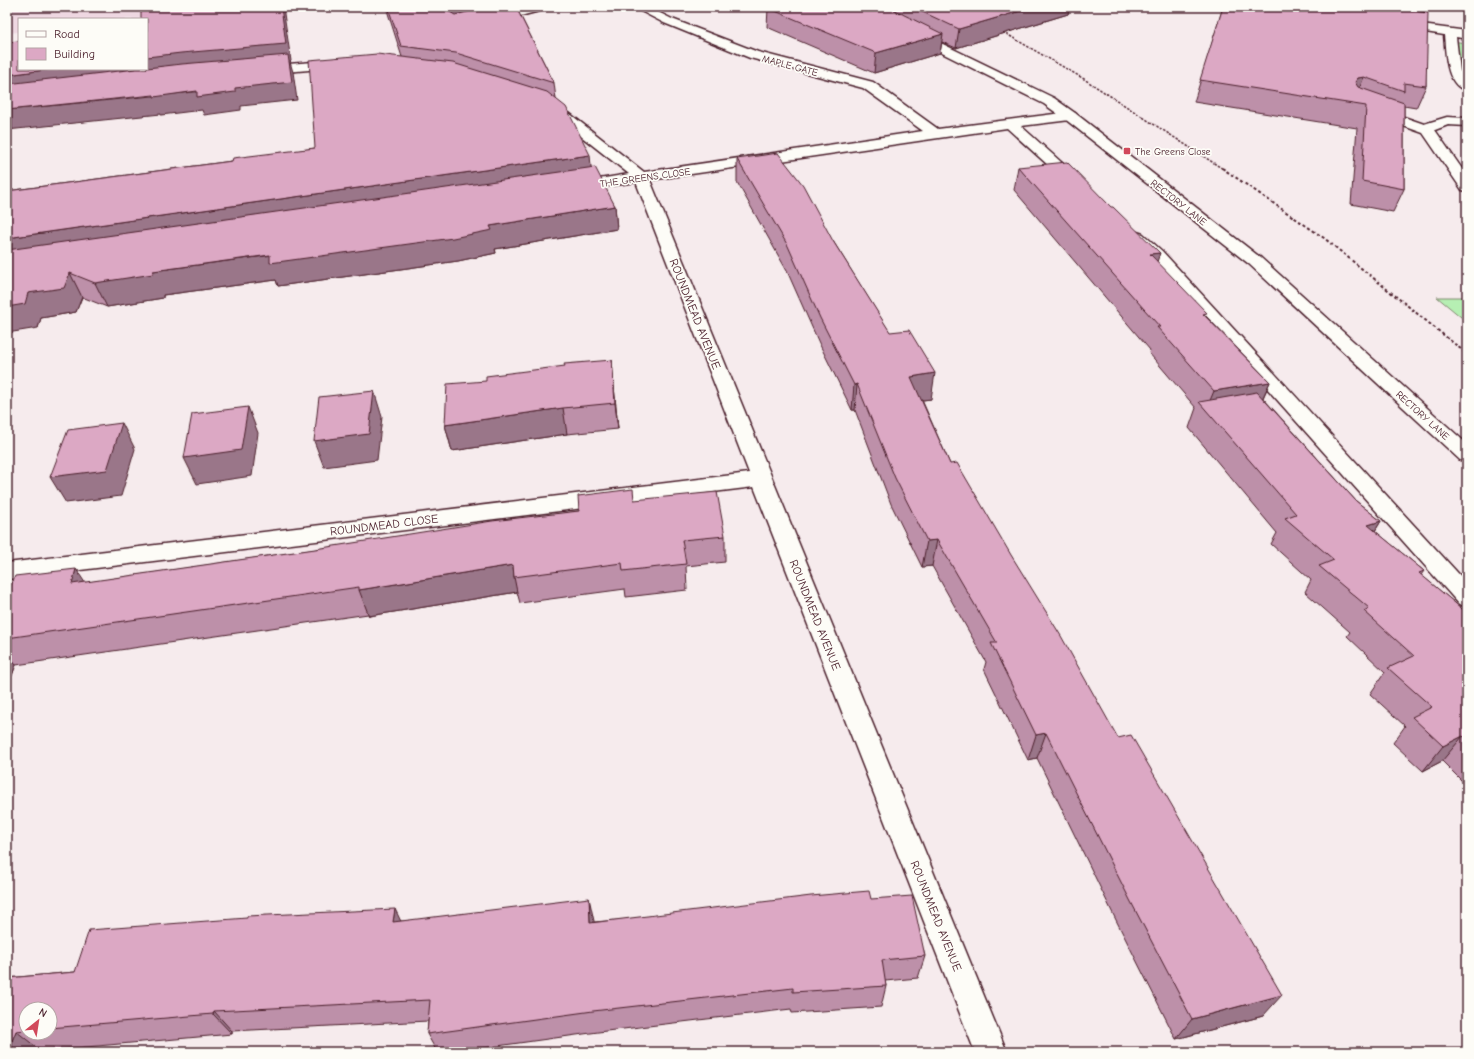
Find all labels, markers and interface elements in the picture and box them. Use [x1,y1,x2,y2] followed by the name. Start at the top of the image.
[18,18,148,70] legend
[54,27,80,41] text: Road
[54,47,95,61] text: Building
[760,53,819,79] street label: MAPLE GATE
[1122,146,1132,156] marker: The Greens Close
[1135,146,1211,158] place label: The Greens Close
[599,166,691,190] street label: THE GREENS CLOSE
[1148,177,1209,228] street label: RECTORY LANE
[666,257,724,371] street label: ROUNDMEAD AVENUE
[1393,389,1452,443] street label: RECTORY LANE
[329,511,439,539] street label: ROUNDMEAD CLOSE
[786,558,844,672] street label: ROUNDMEAD AVENUE
[907,859,965,973] street label: ROUNDMEAD AVENUE
[18,1001,58,1041] north arrow
[36,1005,49,1020] text: N

